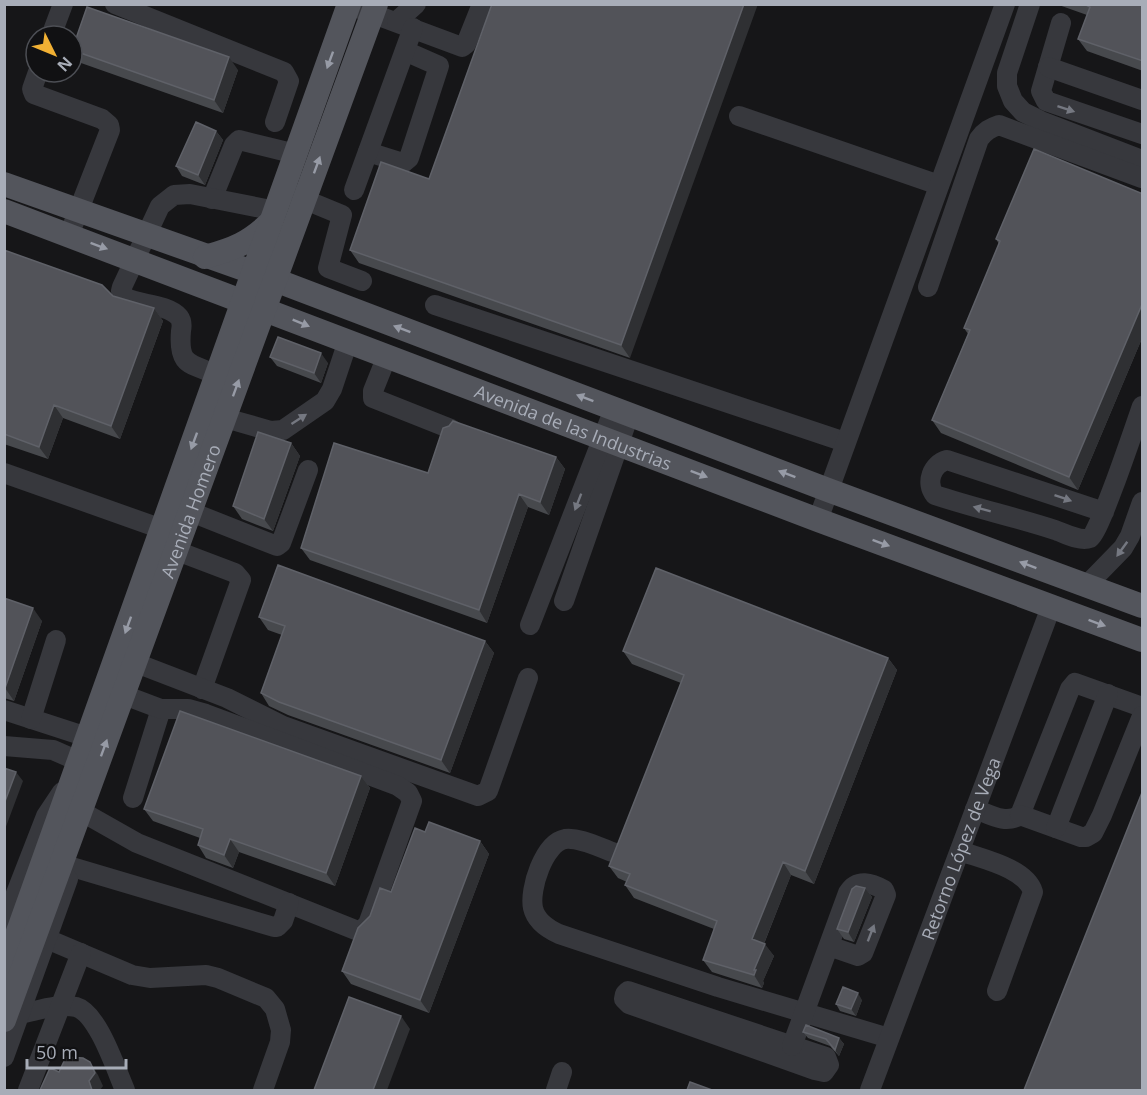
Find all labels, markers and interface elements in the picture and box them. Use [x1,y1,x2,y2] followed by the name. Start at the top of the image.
[24,24,84,84] north arrow
[324,51,334,69] one-way arrow
[52,52,77,76] text: N
[1057,105,1075,114] one-way arrow
[313,156,322,174] one-way arrow
[90,242,108,251] one-way arrow
[292,318,310,328] one-way arrow
[393,323,411,333] one-way arrow
[232,378,242,396] one-way arrow
[471,379,675,475] street label: Avenida de las Industrias
[576,392,594,402] one-way arrow
[291,413,308,424] one-way arrow
[189,432,198,450] one-way arrow
[155,441,226,581] street label: Avenida Homero
[777,469,795,479] one-way arrow
[690,470,708,480] one-way arrow
[572,494,582,512] one-way arrow
[1054,494,1072,504] one-way arrow
[973,503,991,513] one-way arrow
[872,539,890,549] one-way arrow
[1115,541,1128,557] one-way arrow
[1019,560,1037,569] one-way arrow
[122,616,132,634] one-way arrow
[1088,619,1106,629] one-way arrow
[100,739,109,757] one-way arrow
[915,754,1006,943] street label: Retorno López de Vega
[866,924,876,942] one-way arrow
[27,1032,126,1070] scale bar
[36,1040,78,1064] text: 50 m

